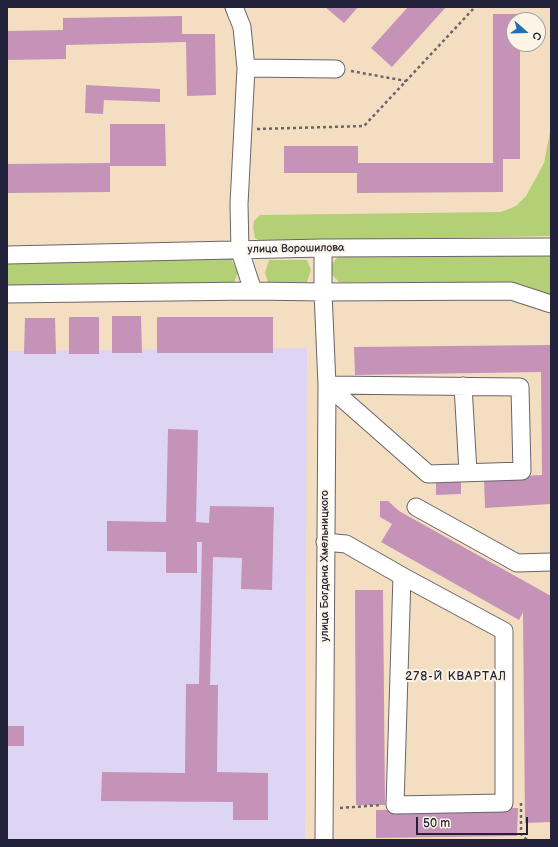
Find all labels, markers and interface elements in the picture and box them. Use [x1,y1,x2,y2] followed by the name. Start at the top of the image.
[506,12,546,52] north arrow
[529,30,544,42] text: С
[247,242,345,256] street label: улица Ворошилова
[318,490,332,642] street label: улица Богдана Хмельницкого
[405,670,507,684] district label: 278-Й КВАРТАЛ
[418,809,530,835] scale bar
[423,816,450,831] text: 50 m

